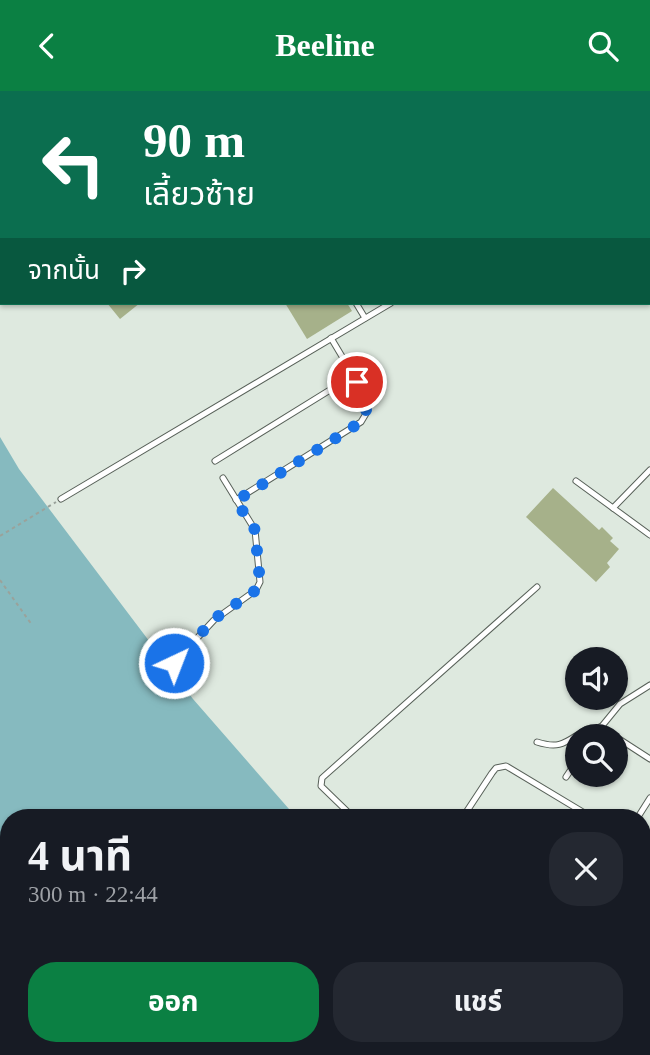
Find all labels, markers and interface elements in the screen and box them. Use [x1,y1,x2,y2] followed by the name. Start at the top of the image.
[28,27,66,65] icon: back
[275,27,375,63] text: Beeline
[584,27,622,65] icon: search
[143,113,245,168] text: 90 m
[28,119,119,210] icon: left
[143,176,255,212] text: เลี้ยวซ้าย
[114,252,152,290] icon: right
[28,256,100,285] text: จากนั้น
[327,352,387,412] pin
[338,363,376,401] icon: arrive
[137,626,211,700] position arrow
[565,647,628,787] map controls
[565,647,628,710] button: sound
[565,724,628,787] button: search
[549,832,623,906] button: close
[28,833,132,879] text: 4 นาที
[28,882,158,907] text: 300 m · 22:44
[28,962,319,1042] button: ออก
[333,962,623,1042] button: แชร์

